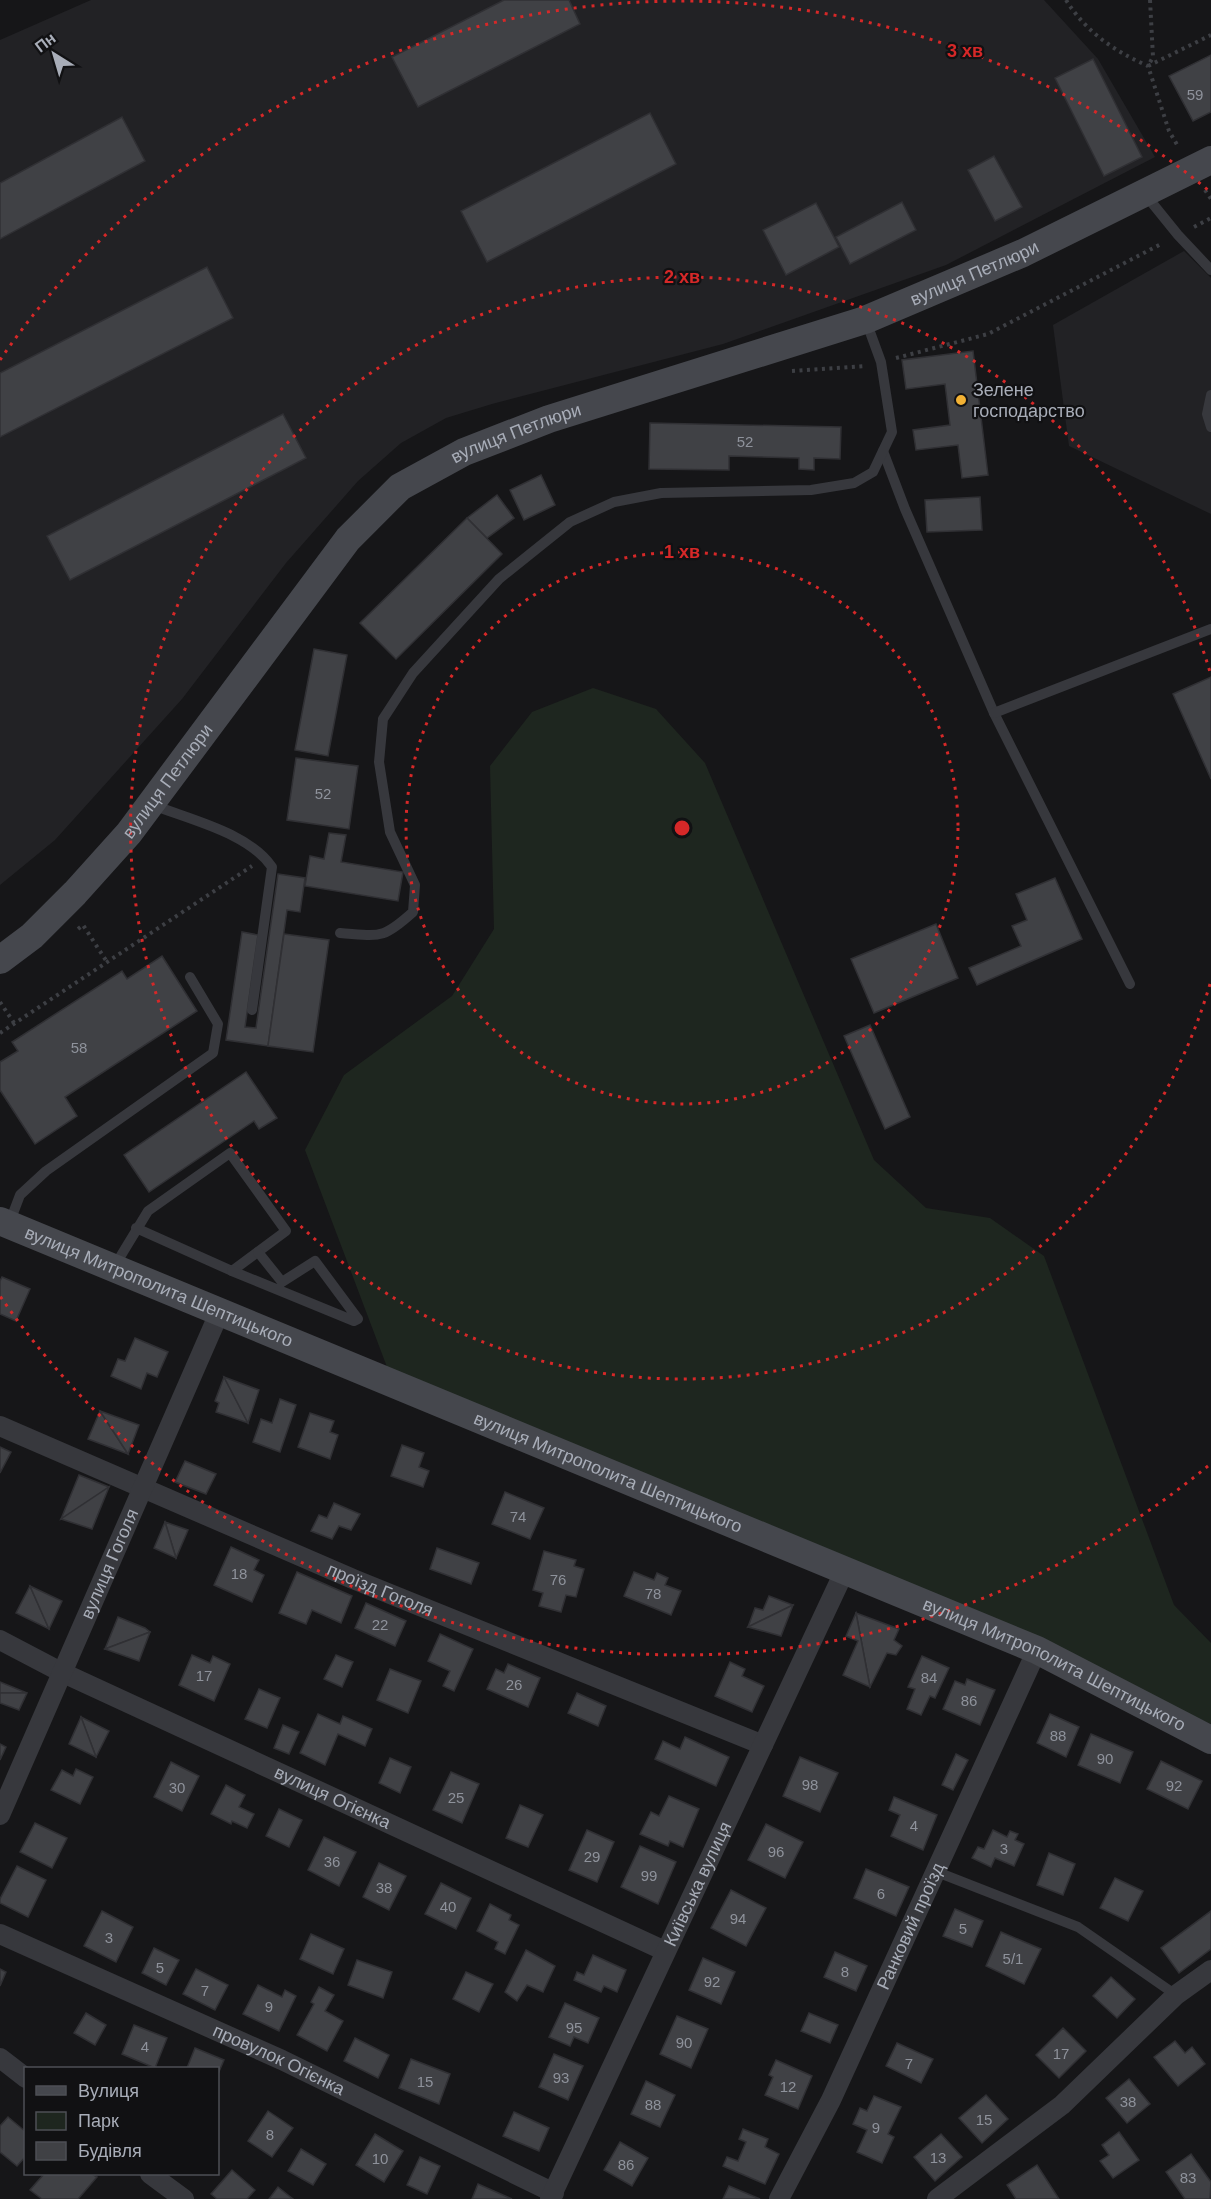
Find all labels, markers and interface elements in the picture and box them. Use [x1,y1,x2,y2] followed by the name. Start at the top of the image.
[24,24,84,84] north arrow
[32,29,59,56] text: Пн
[947,41,983,61] text: 3 хв
[1187,86,1203,103] house number: 59
[907,237,1042,310] street label: вулиця Петлюри
[664,267,700,287] text: 2 хв
[973,380,1085,421] place label: Зелене господарство
[954,393,968,407] marker: Зелене господарство
[447,400,584,467] street label: вулиця Петлюри
[737,433,753,450] house number: 52
[664,542,700,562] text: 1 хв
[118,720,217,843] street label: вулиця Петлюри
[315,785,331,802] house number: 52
[672,818,692,838] centre of rings
[71,1039,87,1056] house number: 58
[22,1222,296,1351] street label: вулиця Митрополита Шептицького
[471,1408,745,1537] street label: вулиця Митрополита Шептицького
[77,1506,142,1622] street label: вулиця Гоголя
[510,1508,526,1525] house number: 74
[324,1559,436,1620] street label: проїзд Гоголя
[231,1565,247,1582] house number: 18
[550,1571,566,1588] house number: 76
[645,1585,661,1602] house number: 78
[920,1594,1189,1735] street label: вулиця Митрополита Шептицького
[372,1616,388,1633] house number: 22
[196,1667,212,1684] house number: 17
[921,1669,937,1686] house number: 84
[506,1676,522,1693] house number: 26
[961,1692,977,1709] house number: 86
[1050,1727,1066,1744] house number: 88
[1097,1750,1113,1767] house number: 90
[271,1762,395,1833] street label: вулиця Огієнка
[802,1776,818,1793] house number: 98
[1166,1777,1182,1794] house number: 92
[169,1779,185,1796] house number: 30
[448,1789,464,1806] house number: 25
[910,1817,918,1834] house number: 4
[660,1819,735,1949] street label: Київська вулиця
[1000,1840,1008,1857] house number: 3
[768,1843,784,1860] house number: 96
[584,1848,600,1865] house number: 29
[324,1853,340,1870] house number: 36
[873,1859,948,1993] street label: Ранковий проїзд
[641,1867,657,1884] house number: 99
[376,1879,392,1896] house number: 38
[877,1885,885,1902] house number: 6
[440,1898,456,1915] house number: 40
[730,1910,746,1927] house number: 94
[959,1920,967,1937] house number: 5
[105,1929,113,1946] house number: 3
[1003,1950,1023,1967] house number: 5/1
[156,1959,164,1976] house number: 5
[841,1963,849,1980] house number: 8
[704,1973,720,1990] house number: 92
[201,1982,209,1999] house number: 7
[265,1998,273,2015] house number: 9
[566,2019,582,2036] house number: 95
[210,2020,349,2100] street label: провулок Огієнка
[676,2034,692,2051] house number: 90
[141,2038,149,2055] house number: 4
[1053,2045,1069,2062] house number: 17
[905,2055,913,2072] house number: 7
[24,2067,219,2175] legend
[553,2069,569,2086] house number: 93
[417,2073,433,2090] house number: 15
[780,2078,796,2095] house number: 12
[78,2081,139,2101] text: Вулиця
[1120,2093,1136,2110] house number: 38
[645,2096,661,2113] house number: 88
[78,2111,119,2131] text: Парк
[976,2111,992,2128] house number: 15
[872,2119,880,2136] house number: 9
[266,2126,274,2143] house number: 8
[78,2141,142,2161] text: Будівля
[930,2149,946,2166] house number: 13
[372,2150,388,2167] house number: 10
[618,2156,634,2173] house number: 86
[1180,2169,1196,2186] house number: 83

